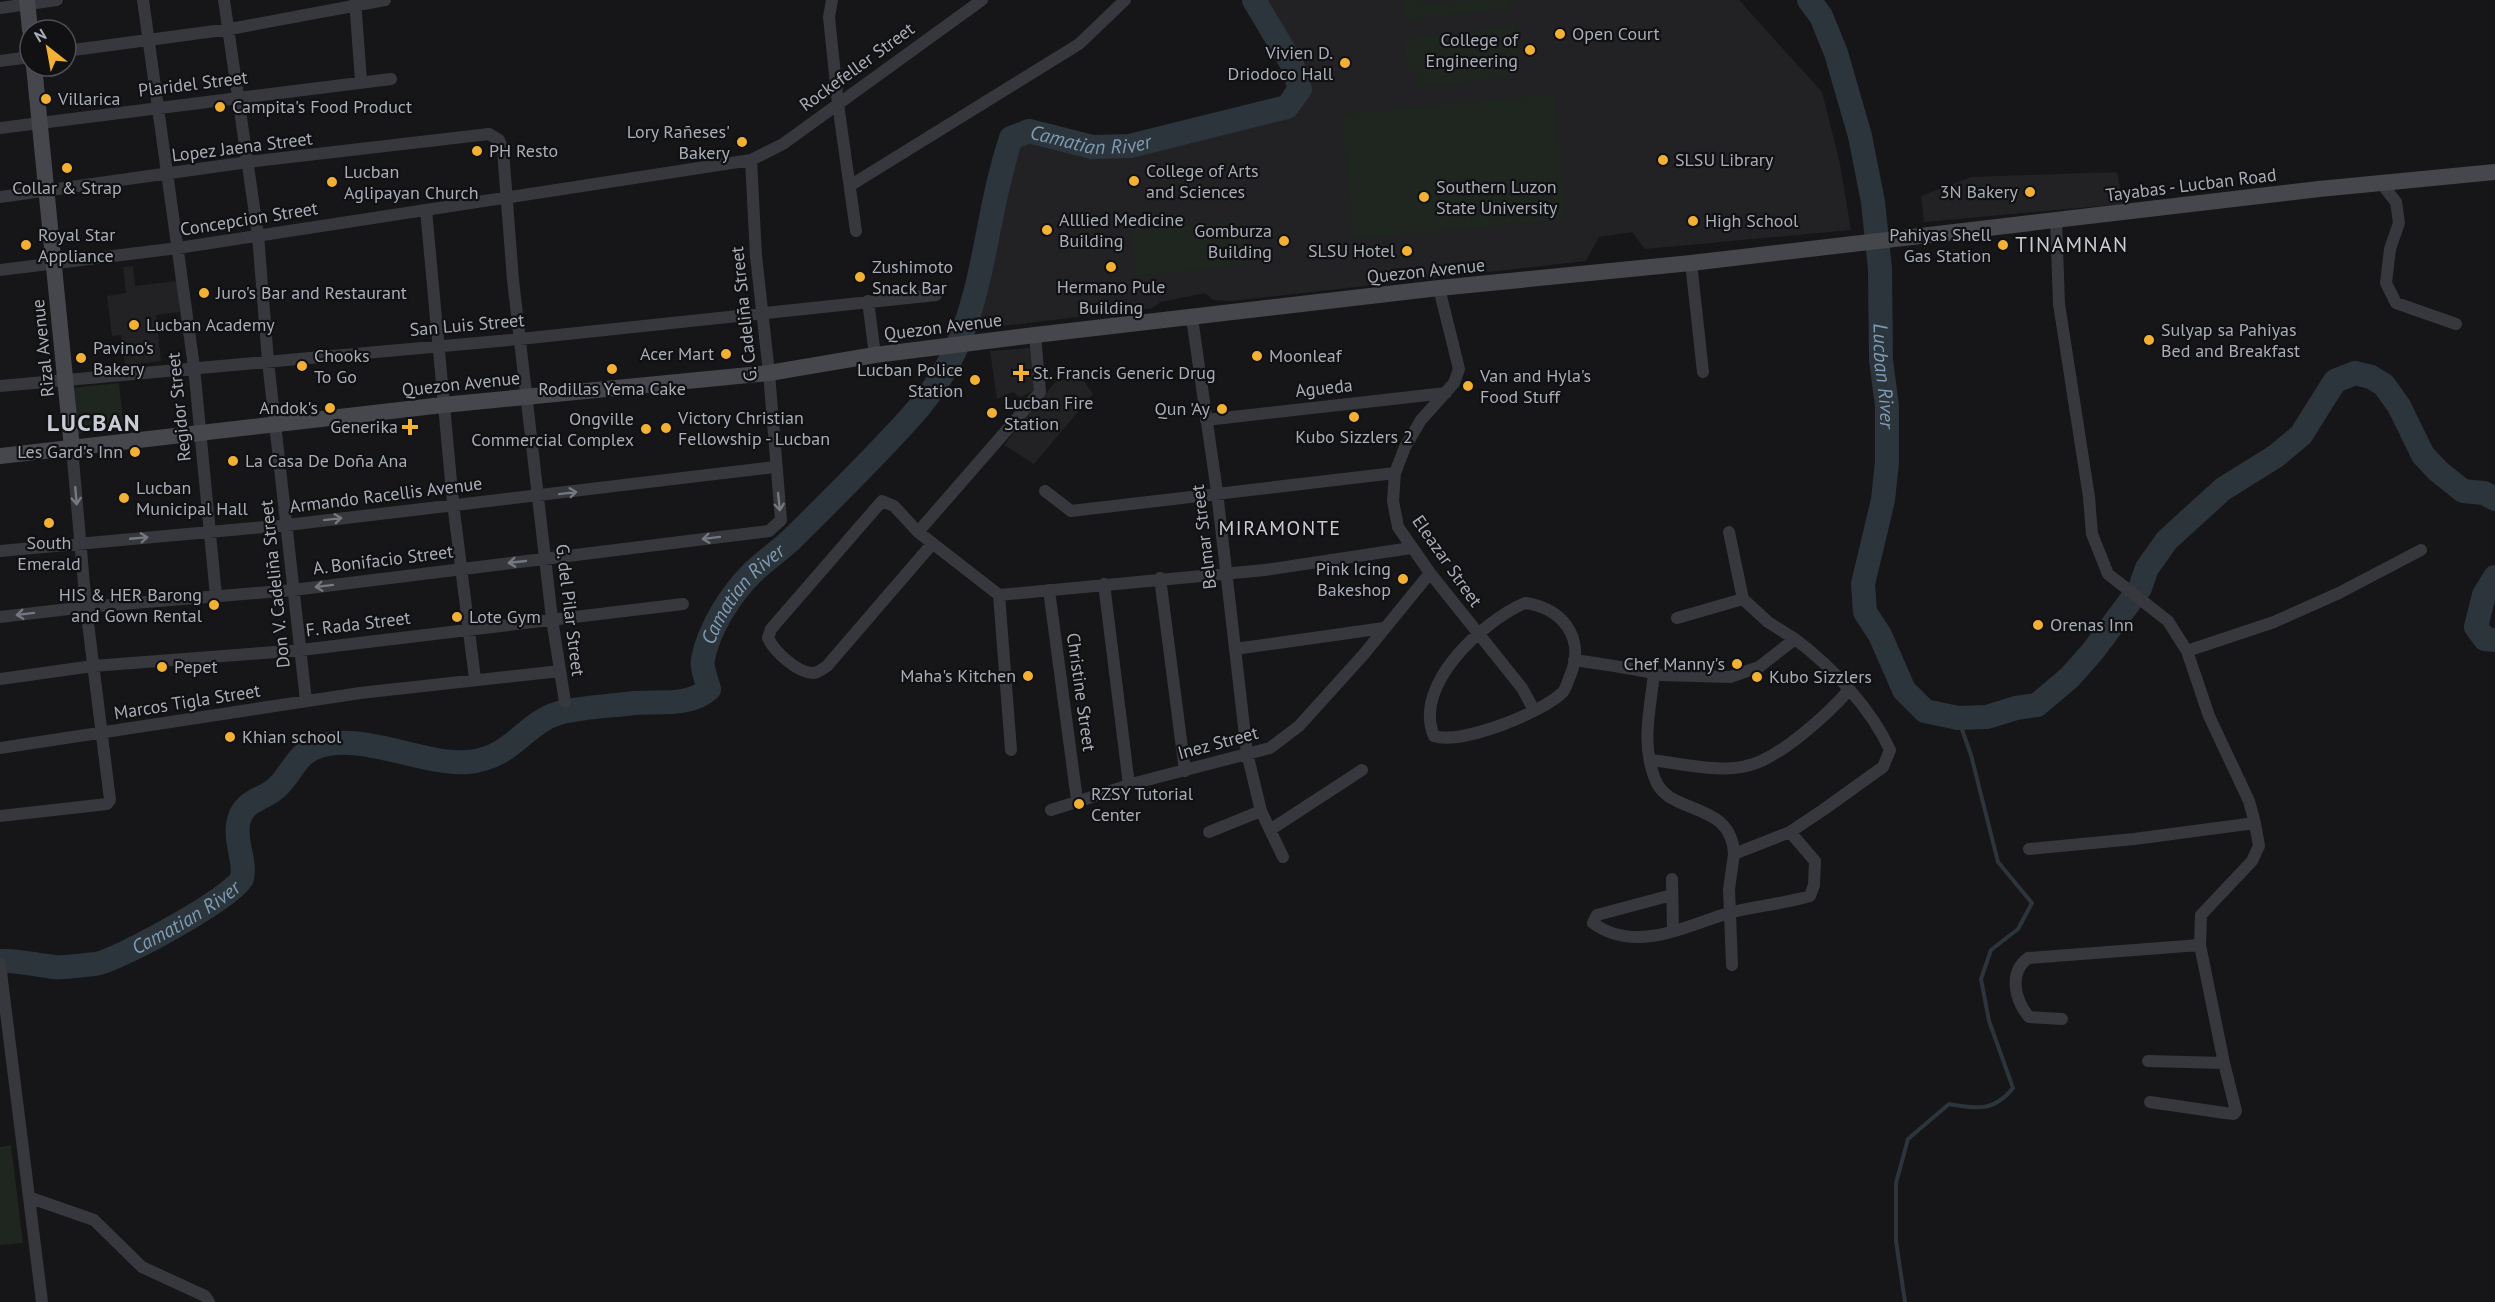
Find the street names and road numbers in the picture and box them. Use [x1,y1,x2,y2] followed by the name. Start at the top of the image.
[795,17,919,116] street label: Rockefeller Street
[137,65,249,102] street label: Plaridel Street
[170,126,314,167] street label: Lopez Jaena Street
[2104,163,2278,206] street label: Tayabas - Lucban Road
[179,196,319,241] street label: Concepcion Street
[725,245,762,383] street label: G. Cadeliña Street
[1366,253,1486,288] street label: Quezon Avenue
[26,298,59,398] street label: Rizal Avenue
[409,308,525,341] street label: San Luis Street
[883,308,1003,345] street label: Quezon Avenue
[161,351,196,463] street label: Regidor Street
[401,366,521,401] street label: Quezon Avenue
[1294,373,1354,402] street label: Agueda
[288,471,484,518] street label: Armando Racellis Avenue
[1186,483,1221,591] street label: Belmar Street
[254,499,295,669] street label: Don V. Cadeliña Street
[1407,510,1487,611] street label: Eleazar Street
[311,539,454,580] street label: A. Bonifacio Street
[551,542,590,677] street label: G. del Pilar Street
[304,606,412,641] street label: F. Rada Street
[1062,631,1101,753] street label: Christine Street
[112,679,262,724] street label: Marcos Tigla Street
[1175,721,1261,764] street label: Inez Street

